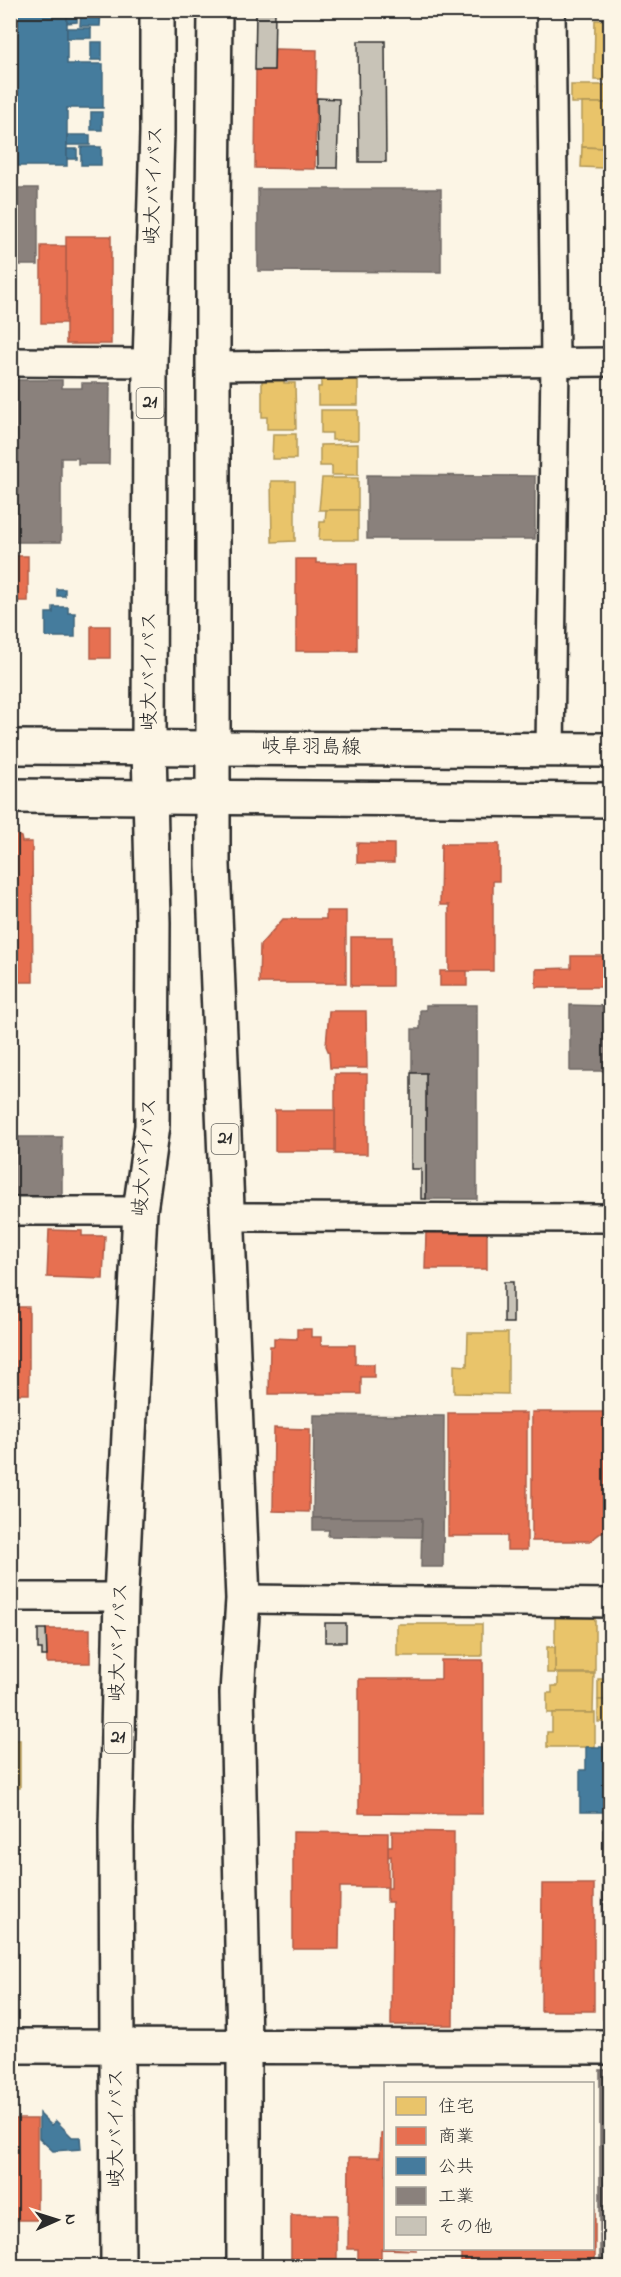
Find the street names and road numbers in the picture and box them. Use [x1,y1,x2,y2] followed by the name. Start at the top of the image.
[138,125,172,245] street label: 岐大バイパス
[136,388,164,418] road number: 21
[136,611,165,731] street label: 岐大バイパス
[261,733,361,763] street label: 岐阜羽島線
[126,1096,166,1218] street label: 岐大バイパス
[212,1124,238,1154] road number: 21
[103,1582,137,1702] street label: 岐大バイパス
[104,1723,132,1753] road number: 21
[103,2068,132,2188] street label: 岐大バイパス

